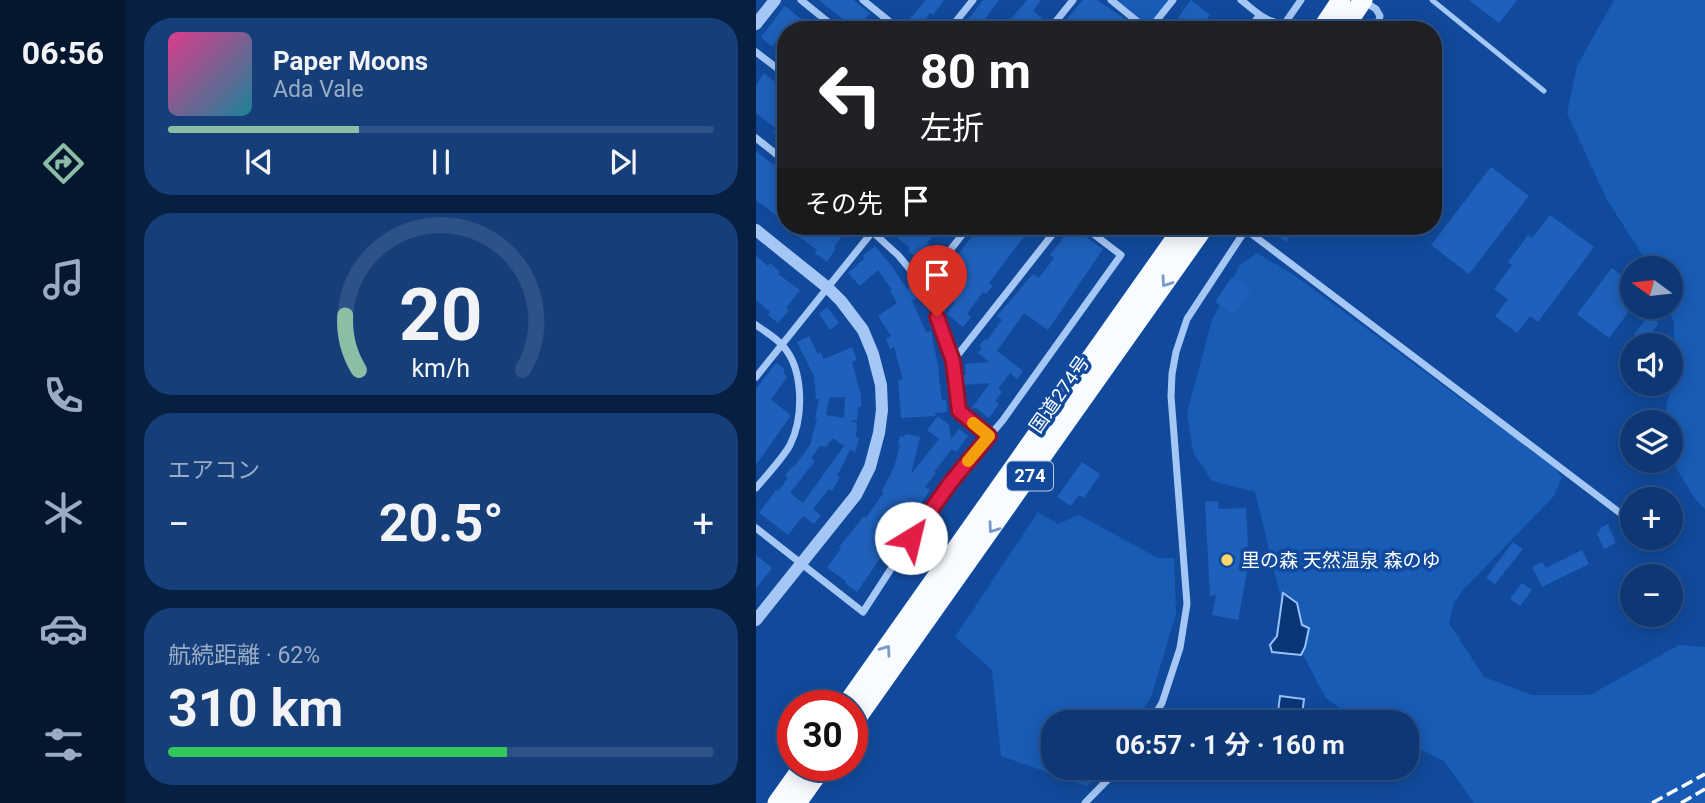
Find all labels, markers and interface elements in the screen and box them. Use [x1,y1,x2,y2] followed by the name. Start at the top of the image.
[22,34,104,72] text: 06:56
[920,43,1031,100] text: 80 m
[273,46,428,76] text: Paper Moons
[805,49,896,140] icon: left
[273,76,364,103] text: Ada Vale
[920,109,984,147] text: 左折
[39,139,88,188] icon: directions
[240,143,278,181] icon: previous
[422,143,460,181] icon: pause
[604,143,642,181] icon: next
[897,182,935,220] icon: arrive
[805,189,883,219] text: その先
[907,245,967,317] pin
[39,255,88,304] icon: music
[918,256,956,294] icon: arrive
[1620,256,1684,318] north arrow
[1620,256,1683,627] map controls
[399,272,483,358] text: 20
[1162,274,1174,287] one-way arrow
[1620,333,1683,396] button: sound
[1024,351,1094,437] street label: 国道274号
[412,354,470,383] text: km/h
[39,371,88,420] icon: phone
[1620,410,1683,473] button: layers
[168,457,260,484] text: エアコン
[1007,462,1053,490] road number: 274
[1620,487,1683,550] button: +
[39,488,88,537] icon: climate
[379,493,504,554] text: 20.5°
[874,501,948,575] position arrow
[168,502,190,546] text: −
[692,502,714,546] text: +
[989,520,1001,533] one-way arrow
[1241,549,1440,572] place label: 里の森 天然温泉 森のゆ
[1219,552,1235,568] marker: 里の森 天然温泉 森のゆ
[1620,564,1683,627] button: −
[39,604,88,653] icon: car
[168,642,320,669] text: 航続距離 · 62%
[878,645,890,658] one-way arrow
[168,678,343,739] text: 310 km
[777,690,868,781] speed limit sign: 30
[39,720,88,769] icon: filters
[1115,730,1345,760] text: 06:57 · 1 分 · 160 m

